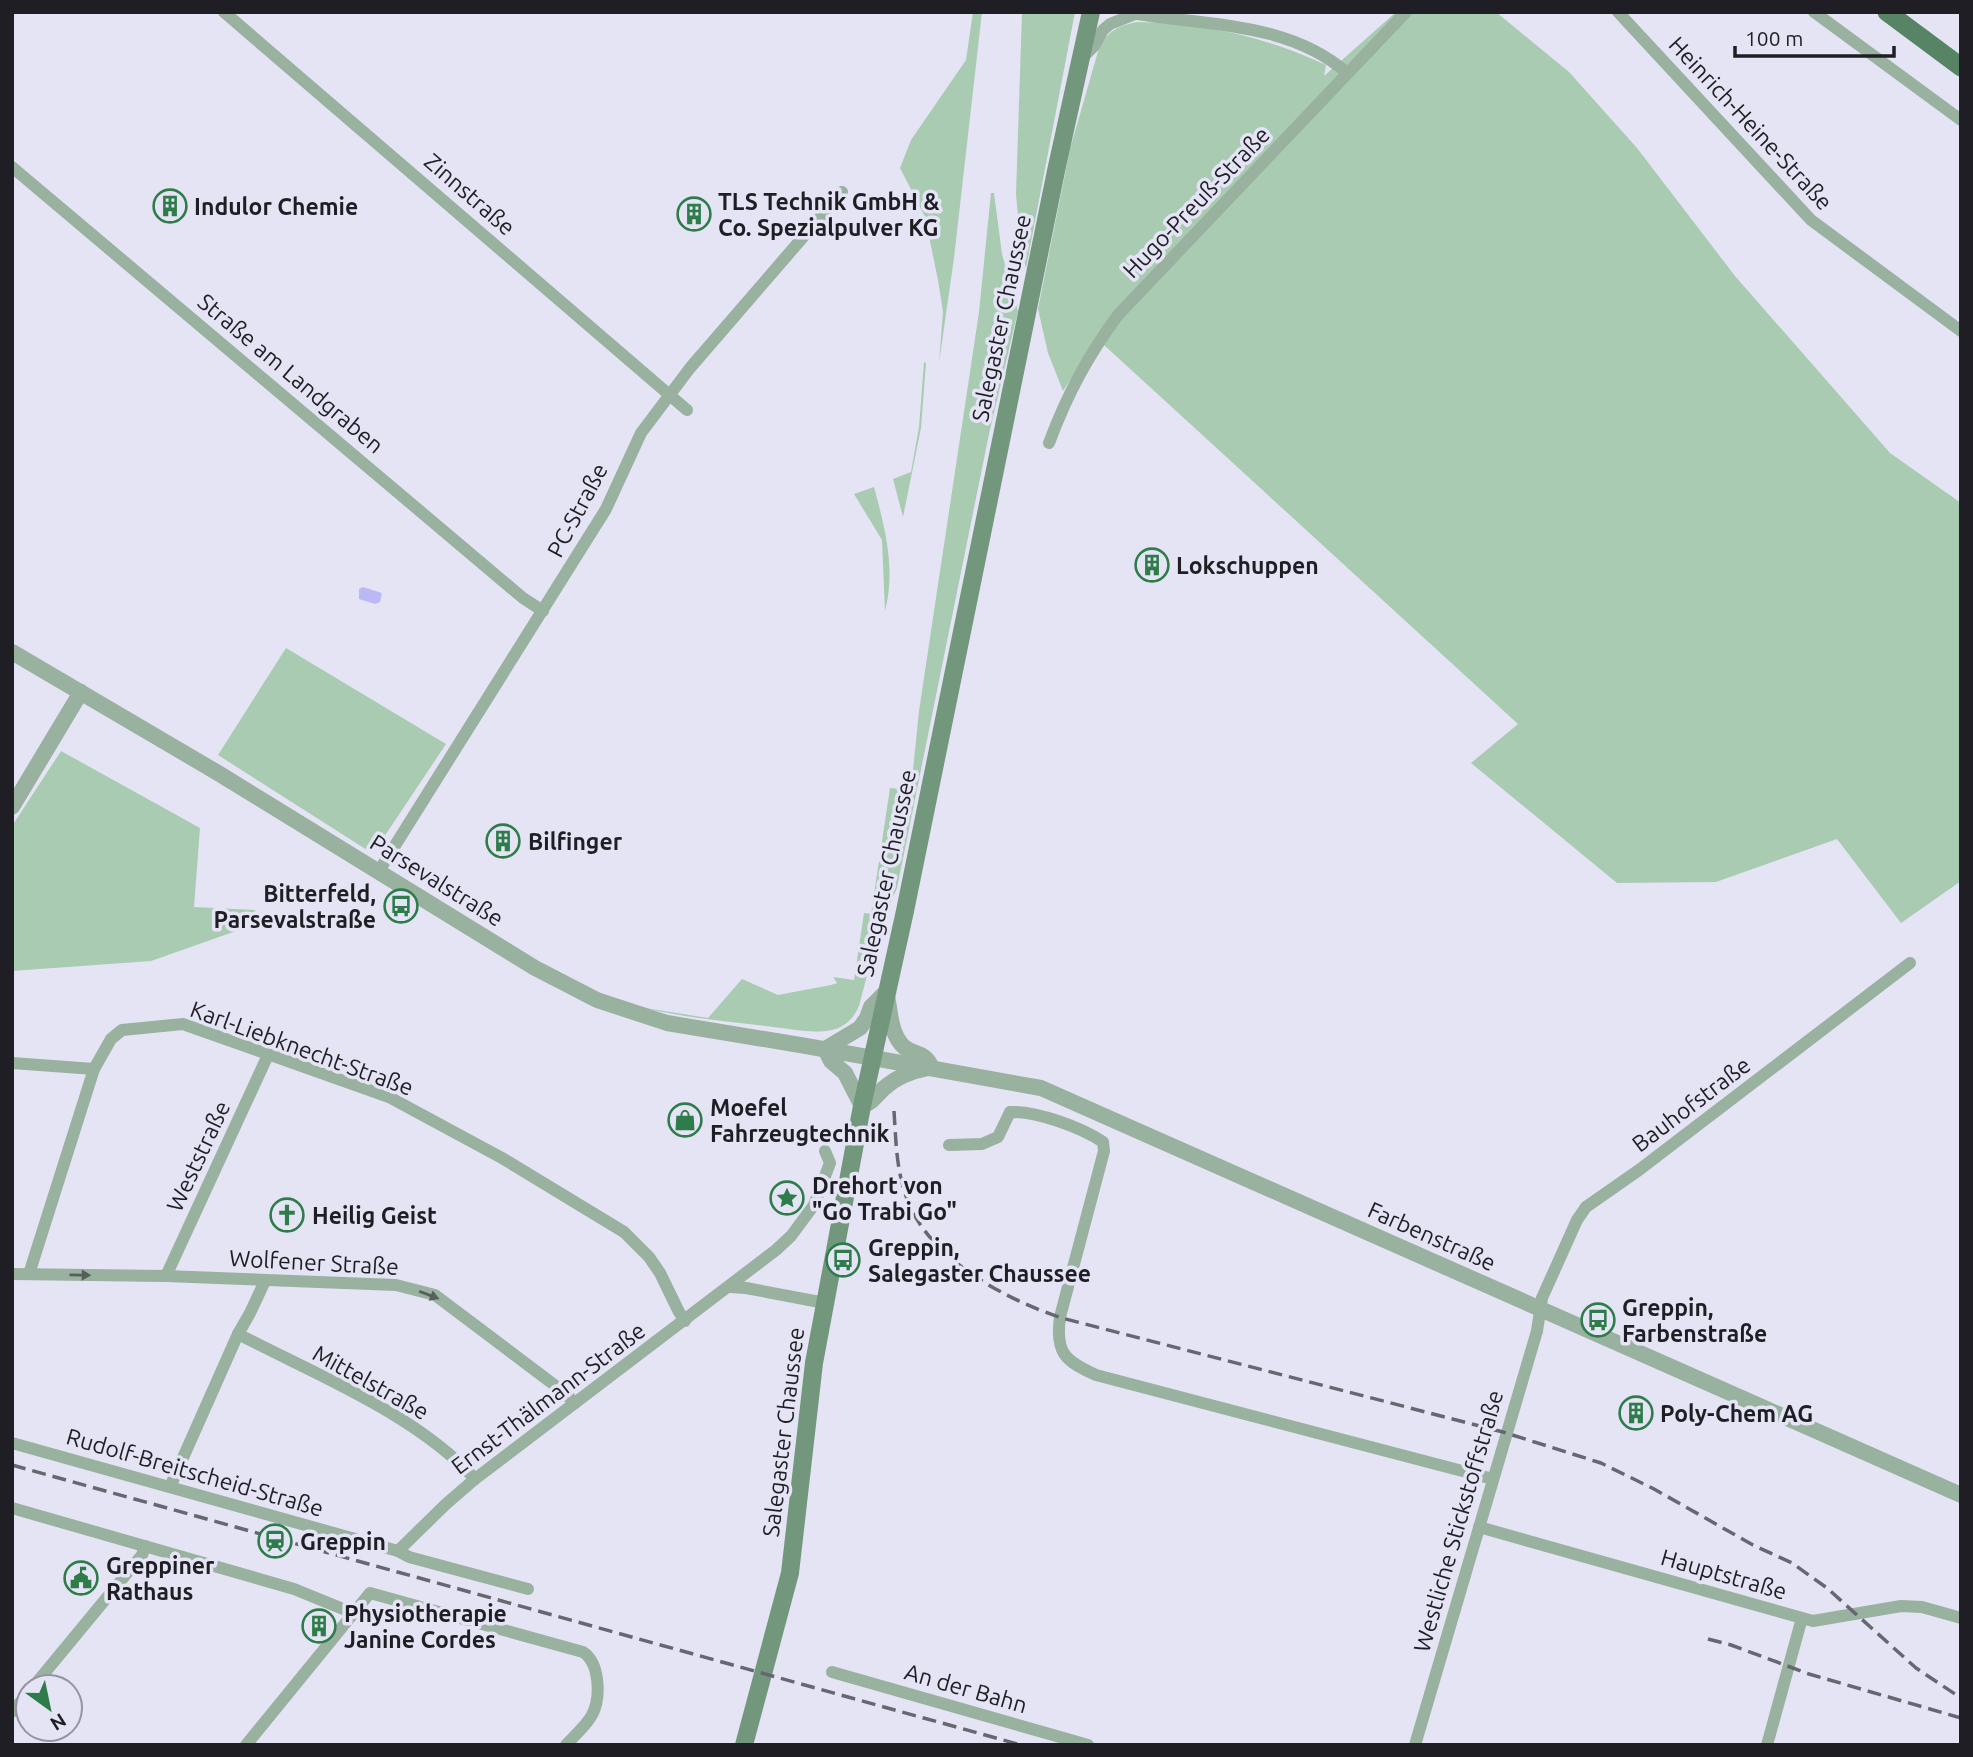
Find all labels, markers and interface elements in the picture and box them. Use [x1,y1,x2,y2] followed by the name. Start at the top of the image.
[1735,14,1894,58] scale bar
[1745,26,1803,50] text: 100 m
[1664,31,1838,215] street label: Heinrich-Heine-Straße
[1118,122,1274,282] street label: Hugo-Preuß-Straße
[420,148,520,240] street label: Zinnstraße
[151,187,189,225] building icon: Indulor Chemie
[718,189,939,240] place label: TLS Technik GmbH & Co. Spezialpulver KG
[194,194,358,219] place label: Indulor Chemie
[675,195,713,233] building icon: TLS Technik GmbH & Co. Spezialpulver KG
[967,212,1035,424] street label: Salegaster Chaussee
[194,288,388,458] street label: Straße am Landgraben
[542,459,612,561] street label: PC-Straße
[1133,546,1171,584] building icon: Lokschuppen
[1176,553,1319,578] place label: Lokschuppen
[852,767,920,979] street label: Salegaster Chaussee
[484,822,522,860] building icon: Bilfinger
[366,829,508,931] street label: Parsevalstraße
[528,829,623,854] place label: Bilfinger
[214,881,376,932] place label: Bitterfeld, Parsevalstraße
[382,887,420,925] bus stop icon: Bitterfeld, Parsevalstraße
[187,996,417,1100] street label: Karl-Liebknecht-Straße
[1627,1052,1755,1156] street label: Bauhofstraße
[710,1095,889,1146] place label: Moefel Fahrzeugtechnik
[162,1097,234,1215] street label: Weststraße
[666,1101,704,1139] shop icon: Moefel Fahrzeugtechnik
[812,1173,957,1224] place label: Drehort von "Go Trabi Go"
[768,1179,806,1217] place icon: Drehort von "Go Trabi Go"
[268,1196,306,1234] church icon: Heilig Geist
[1364,1197,1500,1275] street label: Farbenstraße
[312,1203,437,1228] place label: Heilig Geist
[868,1235,1091,1286] place label: Greppin, Salegaster Chaussee
[824,1241,862,1279] bus stop icon: Greppin, Salegaster Chaussee
[229,1245,399,1279] street label: Wolfener Straße
[70,1269,92,1281] one-way arrow
[418,1290,439,1301] one-way arrow
[1622,1295,1767,1346] place label: Greppin, Farbenstraße
[1579,1301,1617,1339] bus stop icon: Greppin, Farbenstraße
[446,1317,650,1479] street label: Ernst-Thälmann-Straße
[758,1326,808,1538] street label: Salegaster Chaussee
[309,1340,433,1424] street label: Mittelstraße
[1409,1387,1507,1655] street label: Westliche Stickstoffstraße
[1617,1394,1655,1432] building icon: Poly-Chem AG
[1660,1401,1813,1426] place label: Poly-Chem AG
[64,1423,326,1521] street label: Rudolf-Breitscheid-Straße
[256,1522,294,1560] station icon: Greppin
[300,1529,386,1554] place label: Greppin
[1658,1544,1790,1604] street label: Hauptstraße
[106,1553,215,1604] place label: Greppiner Rathaus
[62,1559,100,1597] public building icon: Greppiner Rathaus
[344,1601,507,1652] place label: Physiotherapie Janine Cordes
[300,1607,338,1645] building icon: Physiotherapie Janine Cordes
[902,1659,1030,1717] street label: An der Bahn
[14,1673,84,1743] north arrow
[46,1709,70,1735] text: N

